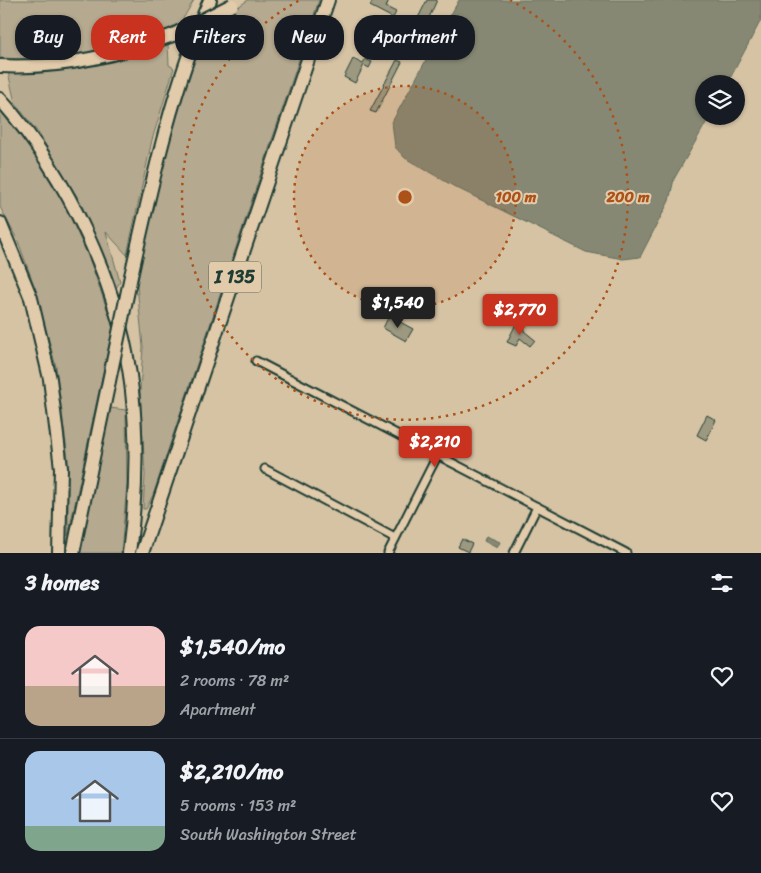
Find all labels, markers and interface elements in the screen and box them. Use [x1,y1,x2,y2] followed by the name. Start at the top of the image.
[15,15,81,60] chip: Buy
[91,15,165,60] chip: Rent
[175,15,264,60] chip: Filters
[274,15,344,60] chip: New
[354,15,475,60] chip: Apartment
[695,75,745,125] map controls
[695,75,745,125] button: layers
[496,184,537,210] text: 100 m
[605,184,650,210] text: 200 m
[396,188,414,206] centre of rings
[209,262,261,292] road number: I 135
[357,286,439,329] pin: $1,540
[372,288,424,317] text: $1,540
[479,294,561,336] pin: $2,770
[494,295,546,324] text: $2,770
[394,426,476,468] pin: $2,210
[410,427,460,456] text: $2,210
[25,564,99,602] text: 3 homes
[708,569,736,597] icon: filters
[180,628,285,666] text: $1,540/mo
[65,646,125,706] icon: home
[708,662,736,690] icon: heart
[180,666,289,695] text: 2 rooms · 78 m²
[180,695,256,724] text: Apartment
[180,753,284,791] text: $2,210/mo
[65,771,125,831] icon: home
[708,787,736,815] icon: heart
[180,791,296,820] text: 5 rooms · 153 m²
[180,820,357,849] text: South Washington Street

